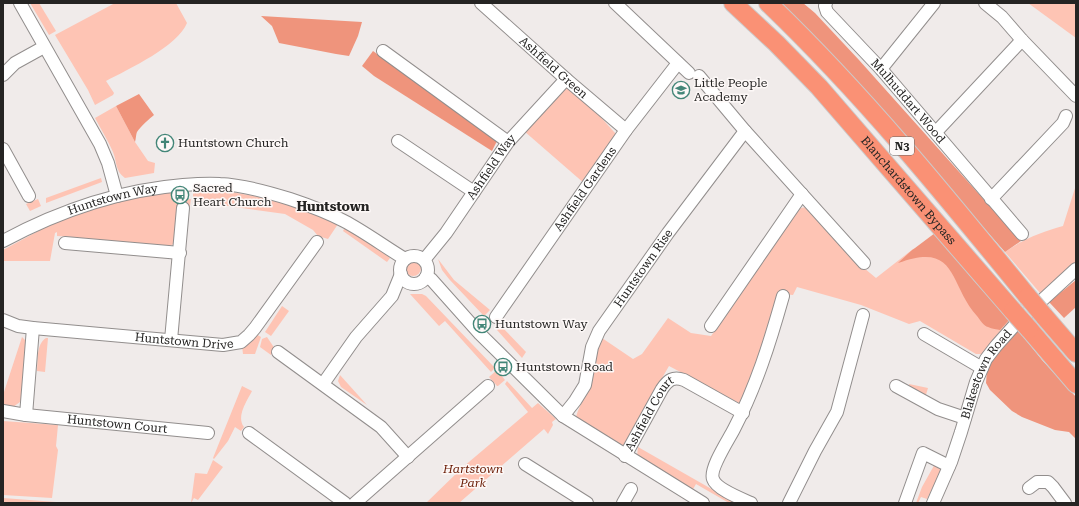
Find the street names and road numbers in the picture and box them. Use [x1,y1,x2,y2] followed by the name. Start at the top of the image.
[516,34,591,101] street label: Ashfield Green
[868,56,948,146] street label: Mulhuddart Wood
[464,131,519,202] street label: Ashfield Way
[858,134,959,247] street label: Blanchardstown Bypass
[890,137,914,155] road number: N3
[551,144,619,234] street label: Ashfield Gardens
[66,181,160,218] street label: Huntstown Way
[611,226,676,310] street label: Huntstown Rise
[958,326,1015,421] street label: Blakestown Road
[134,330,235,352] street label: Huntstown Drive
[622,373,676,453] street label: Ashfield Court
[66,412,169,436] street label: Huntstown Court

